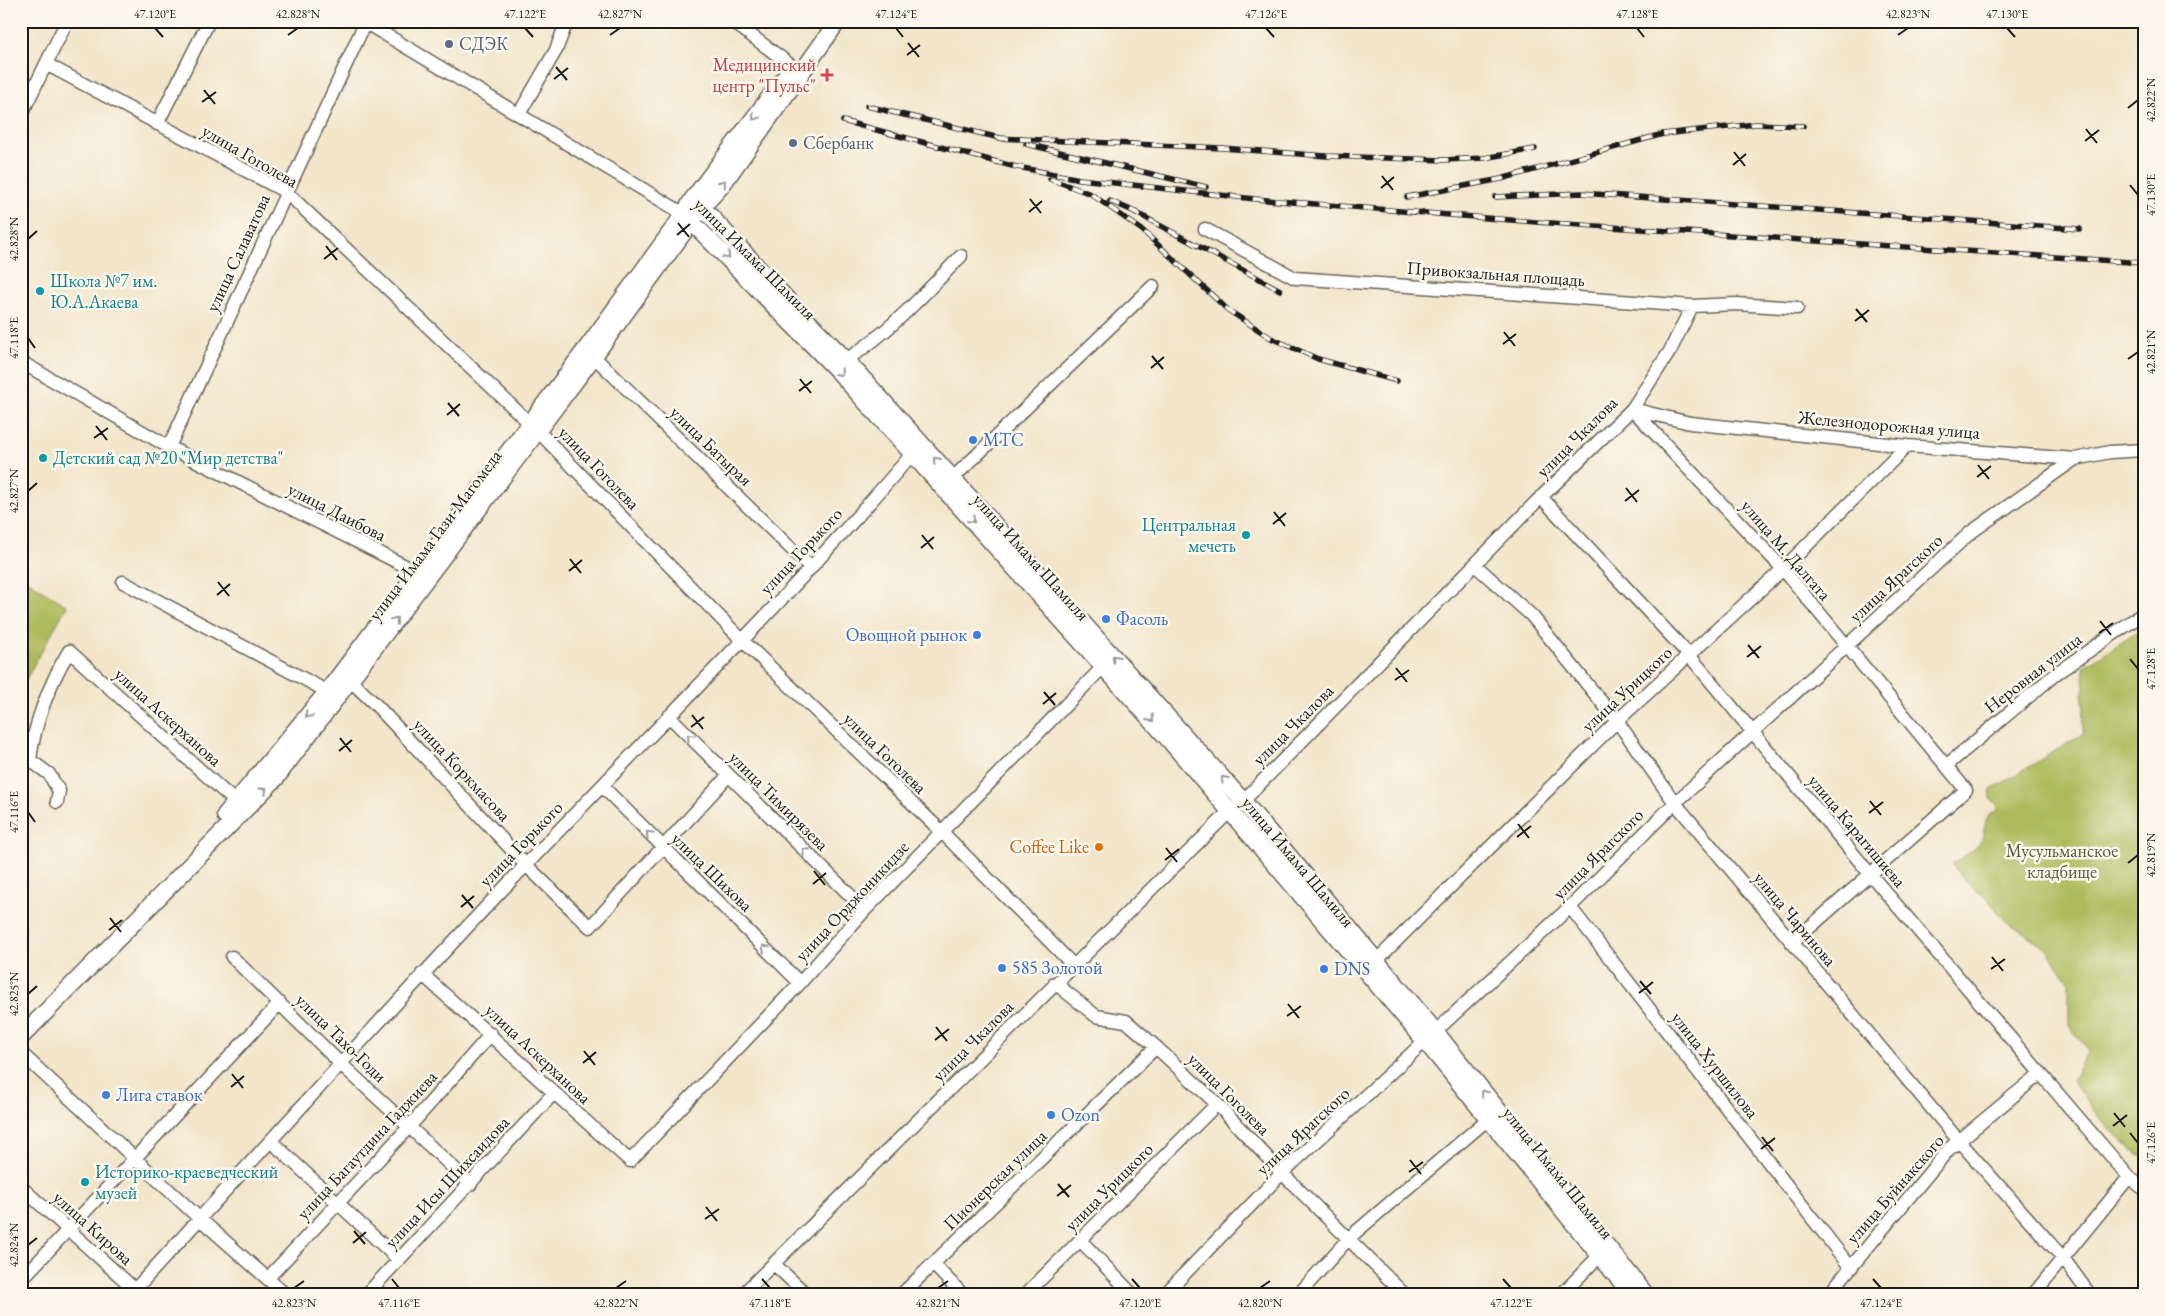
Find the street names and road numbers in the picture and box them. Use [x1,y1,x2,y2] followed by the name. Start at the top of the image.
[198,119,303,193] street label: улица Гоголева
[200,189,275,315] street label: улица Салаватова
[689,193,821,325] street label: улица Имама Шамиля
[1406,256,1586,291] street label: Привокзальная площадь
[1531,391,1623,482] street label: улица Чкалова
[665,401,757,491] street label: улица Батырая
[1796,405,1982,444] street label: Железнодорожная улица
[554,421,646,515] street label: улица Гоголева
[363,444,507,625] street label: улица Имама Гази-Магомеда
[284,477,391,547] street label: улица Даибова
[968,488,1095,625] street label: улица Имама Шамиля
[1736,494,1837,605] street label: улица М. Далгата
[754,502,847,599] street label: улица Горького
[1844,528,1947,627] street label: улица Ярагского
[1979,627,2087,718] street label: Неровная улица
[1576,641,1677,737] street label: улица Урицкого
[110,662,227,772] street label: улица Аскерханова
[1247,679,1339,770] street label: улица Чкалова
[839,707,933,799] street label: улица Гоголева
[409,713,517,827] street label: улица Коркмасова
[725,746,835,856] street label: улица Тимирязева
[1803,769,1912,893] street label: улица Карагишиева
[1237,792,1360,932] street label: улица Имама Шамиля
[474,796,568,892] street label: улица Горького
[1547,803,1648,904] street label: улица Ярагского
[667,827,759,917] street label: улица Шихова
[790,836,913,966] street label: улица Орджоникидзе
[1749,866,1842,971] street label: улица Чаринова
[291,988,392,1087] street label: улица Тахо-Годи
[927,995,1019,1086] street label: улица Чкалова
[480,999,597,1109] street label: улица Аскерханова
[1666,1007,1765,1123] street label: улица Хуршилова
[1183,1047,1276,1140] street label: улица Гоголева
[291,1065,442,1224] street label: улица Багаутдина Гаджиева
[1251,1081,1354,1180] street label: улица Ярагского
[1498,1102,1619,1244] street label: улица Имама Шамиля
[379,1110,515,1253] street label: улица Исы Шихсаидова
[938,1124,1052,1235] street label: Пионерская улица
[1841,1129,1949,1248] street label: улица Буйнакского
[1059,1137,1158,1236] street label: улица Урицкого
[48,1186,139,1270] street label: улица Кирова

